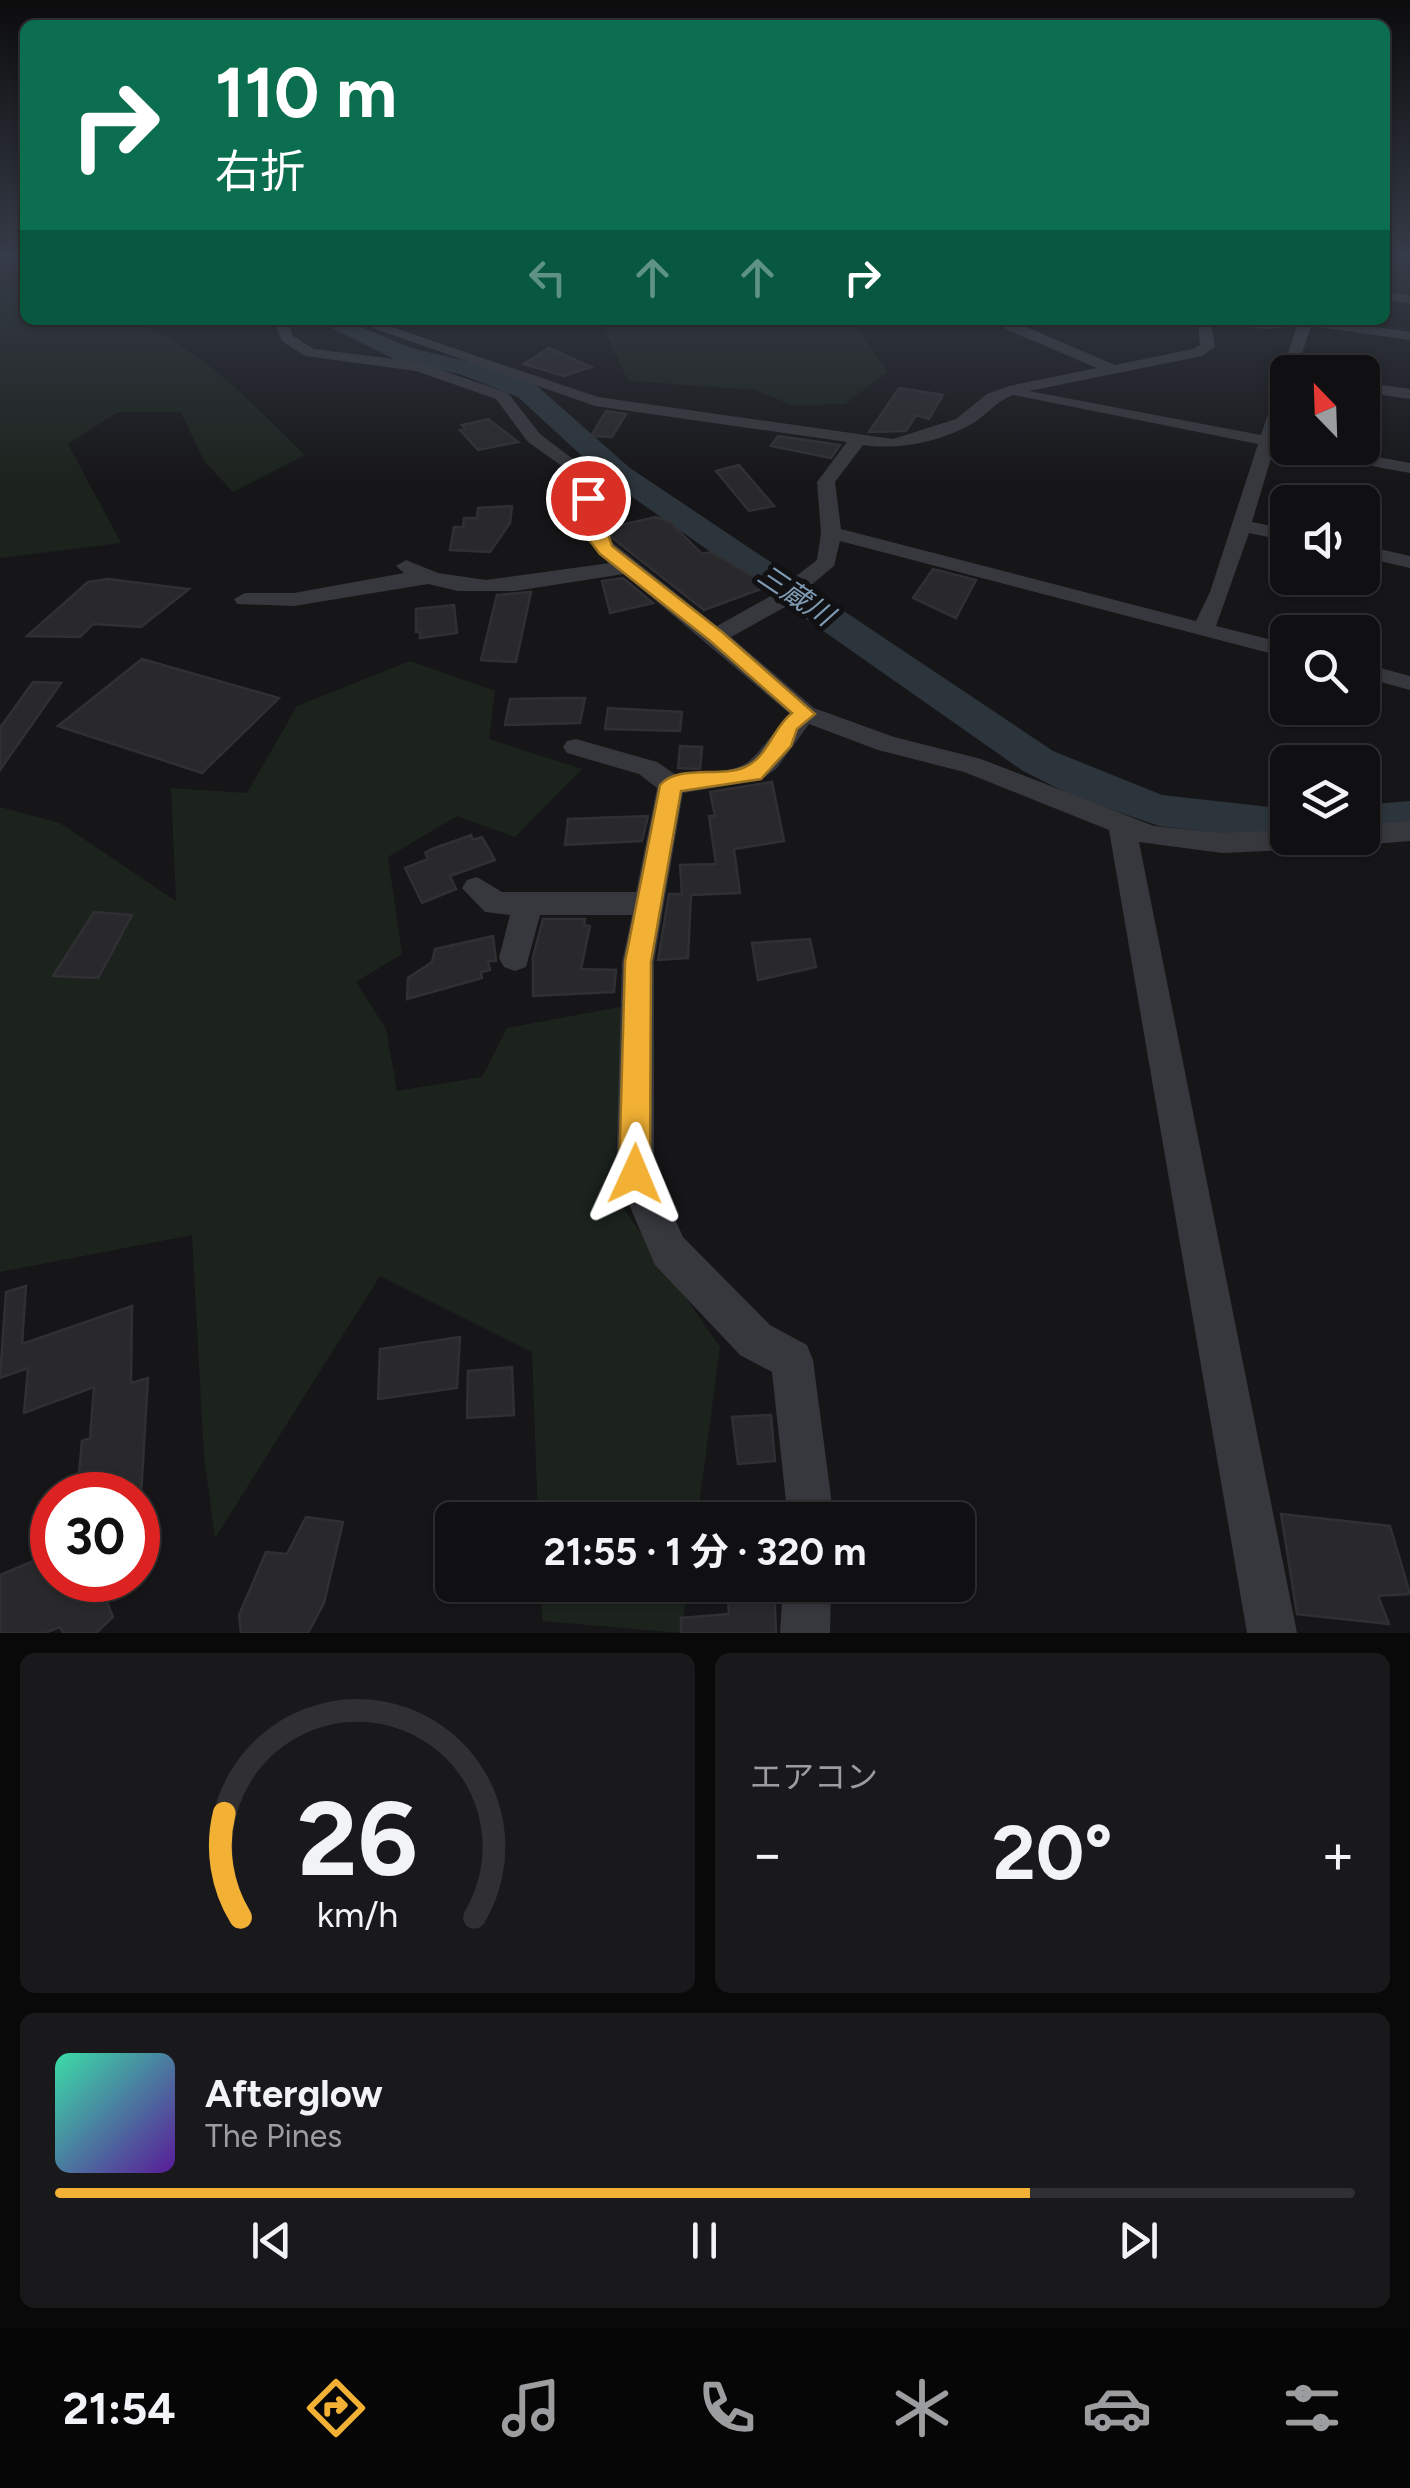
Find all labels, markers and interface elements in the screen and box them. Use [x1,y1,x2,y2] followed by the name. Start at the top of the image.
[215,50,397,135] text: 110 m
[50,60,180,190] icon: right
[215,144,305,198] text: 右折
[520,250,575,305] icon: left
[625,250,680,305] icon: ahead
[730,250,785,305] icon: ahead
[835,250,890,305] icon: right
[1270,355,1380,465] north arrow
[1270,355,1380,855] map controls
[546,456,631,541] pin
[561,471,616,526] icon: arrive
[1270,485,1380,595] button: sound
[752,557,843,634] water label: 三蔵川
[1270,615,1380,725] button: search
[1270,745,1380,855] button: layers
[583,1122,687,1226] position arrow
[30,1472,160,1602] speed limit sign: 30
[544,1529,866,1575] text: 21:55 · 1 分 · 320 m
[750,1758,878,1796] text: エアコン
[297,1776,418,1901] text: 26
[992,1808,1113,1898] text: 20°
[750,1821,784,1887] text: −
[1321,1821,1355,1887] text: +
[317,1893,398,1936] text: km/h
[205,2071,383,2117] text: Afterglow
[205,2117,342,2155] text: The Pines
[244,2213,299,2268] icon: previous
[677,2213,732,2268] icon: pause
[1111,2213,1166,2268] icon: next
[301,2373,371,2443] icon: directions
[496,2373,566,2443] icon: music
[692,2373,762,2443] icon: phone
[887,2373,957,2443] icon: climate
[1082,2373,1152,2443] icon: car
[1277,2373,1347,2443] icon: filters
[63,2381,176,2435] text: 21:54

